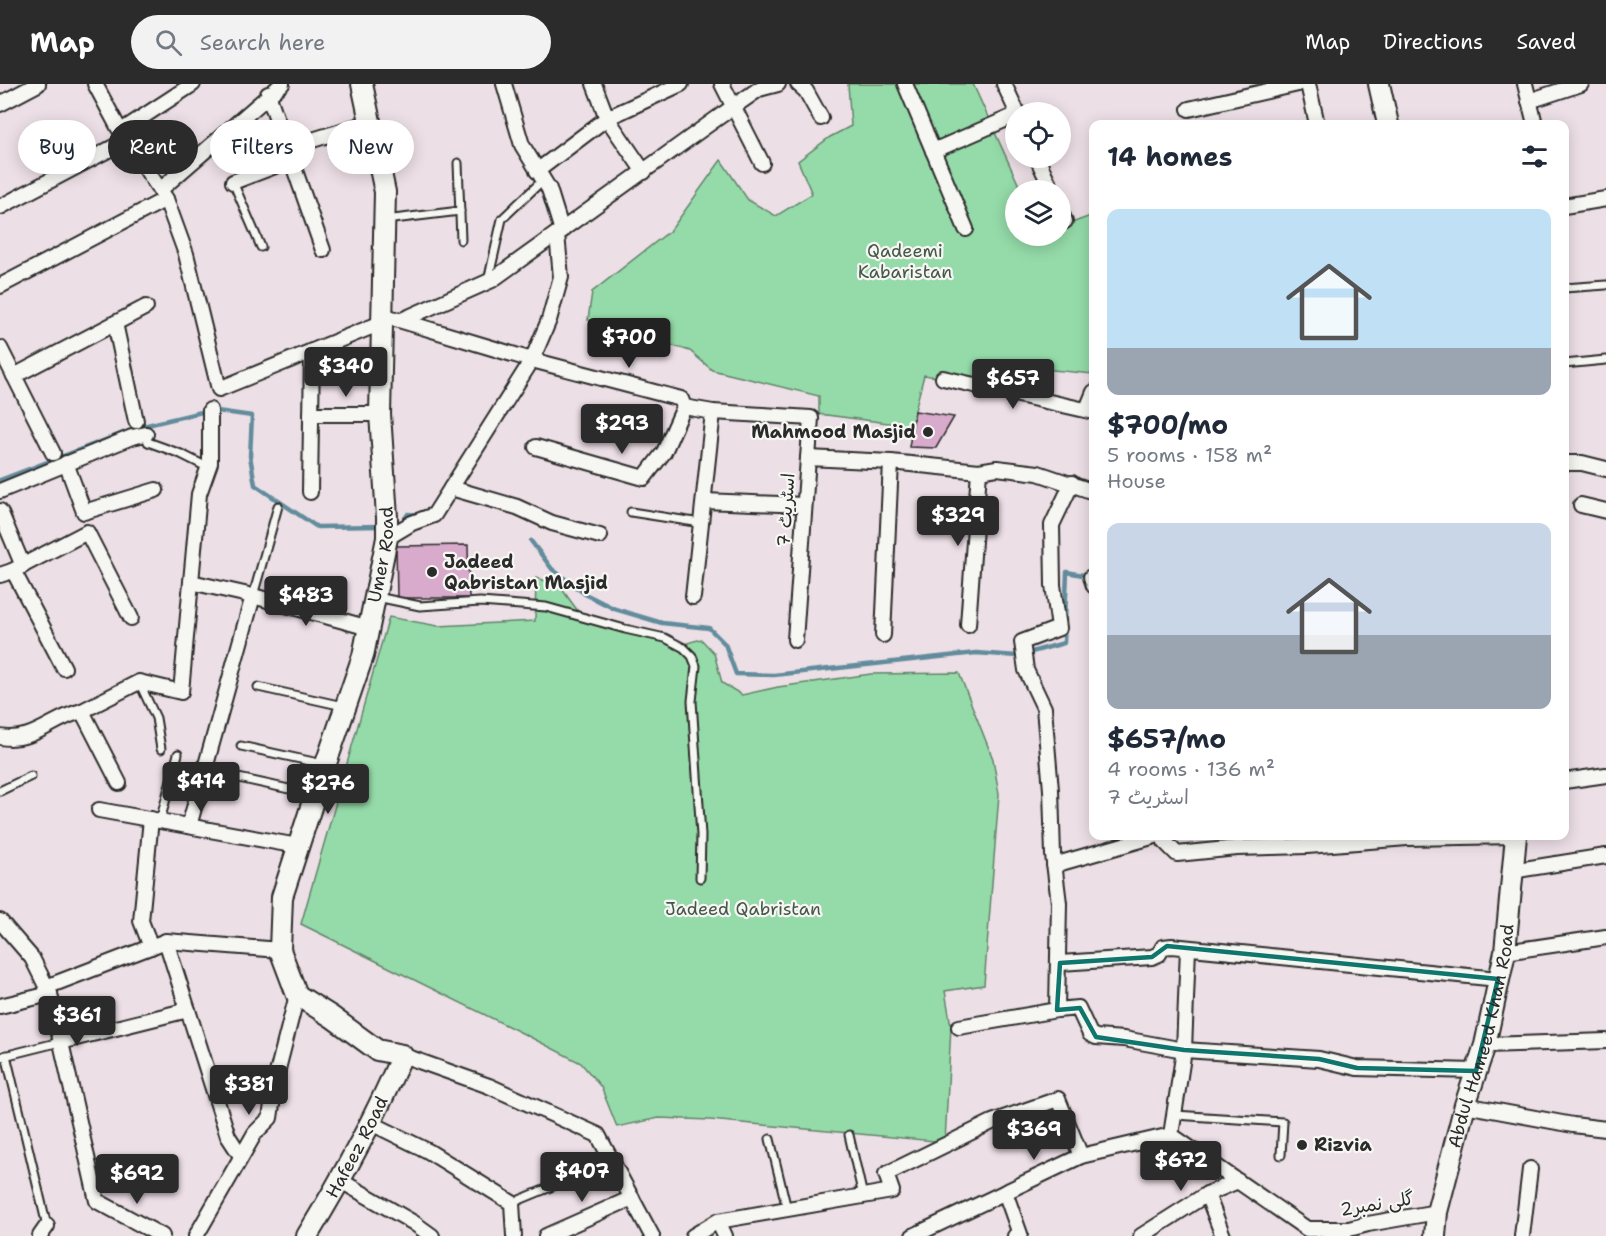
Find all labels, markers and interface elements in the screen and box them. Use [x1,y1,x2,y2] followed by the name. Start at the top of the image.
[131,15,551,69] search box
[30,23,95,61] text: Map
[152,26,185,59] icon: search
[200,28,325,57] text: Search here
[1305,28,1350,56] text: Map
[1383,28,1483,56] text: Directions
[1516,28,1576,56] text: Saved
[1005,102,1071,246] map controls
[1005,102,1071,168] button: locate
[18,120,96,174] chip: Buy
[108,120,198,174] chip: Rent
[210,120,315,174] chip: Filters
[327,120,414,174] chip: New
[1107,139,1233,174] text: 14 homes
[1518,140,1551,173] icon: filters
[1005,180,1071,246] button: layers
[858,239,952,284] park label: Qadeemi Kabaristan
[1275,248,1383,356] icon: home
[593,318,665,369] pin: $700
[601,324,657,350] text: $700
[310,347,382,398] pin: $340
[318,353,374,379] text: $340
[977,359,1049,410] pin: $657
[986,365,1040,391] text: $657
[586,404,658,455] pin: $293
[1107,407,1228,442] text: $700/mo
[595,410,649,436] text: $293
[751,420,916,444] place label: Mahmood Masjid
[921,425,935,439] marker: Mahmood Masjid
[1107,442,1272,468] text: 5 rooms · 158 m²
[1107,468,1166,494] text: House
[771,472,801,548] street label: اسٹریٹ 7
[922,496,994,547] pin: $329
[931,502,985,528] text: $329
[362,506,399,605] street label: Umer Road
[444,550,608,595] place label: Jadeed Qabristan Masjid
[1275,562,1383,670] icon: home
[425,565,439,579] marker: Jadeed Qabristan Masjid
[270,576,342,627] pin: $483
[278,582,334,608] text: $483
[1107,721,1226,756] text: $657/mo
[1107,756,1275,782] text: 4 rooms · 136 m²
[165,762,237,813] pin: $414
[292,764,364,815] pin: $276
[176,768,226,794] text: $414
[301,770,355,796] text: $276
[1107,784,1189,810] text: اسٹریٹ 7
[665,897,821,921] park label: Jadeed Qabristan
[1442,923,1520,1150] street label: Abdul Hameed Khan Road
[41,996,113,1047] pin: $361
[52,1002,102,1028] text: $361
[213,1065,285,1116] pin: $381
[224,1071,274,1097] text: $381
[320,1092,394,1202] street label: Hafeez Road
[998,1110,1070,1161] pin: $369
[1007,1116,1061,1142] text: $369
[1314,1133,1372,1157] place label: Rizvia
[1295,1138,1309,1152] marker: Rizvia
[1145,1141,1217,1192] pin: $672
[1154,1147,1208,1173] text: $672
[546,1152,618,1203] pin: $407
[101,1154,173,1205] pin: $692
[554,1158,610,1184] text: $407
[110,1160,164,1186] text: $692
[1338,1186,1416,1222] street label: گلی نمبر2

